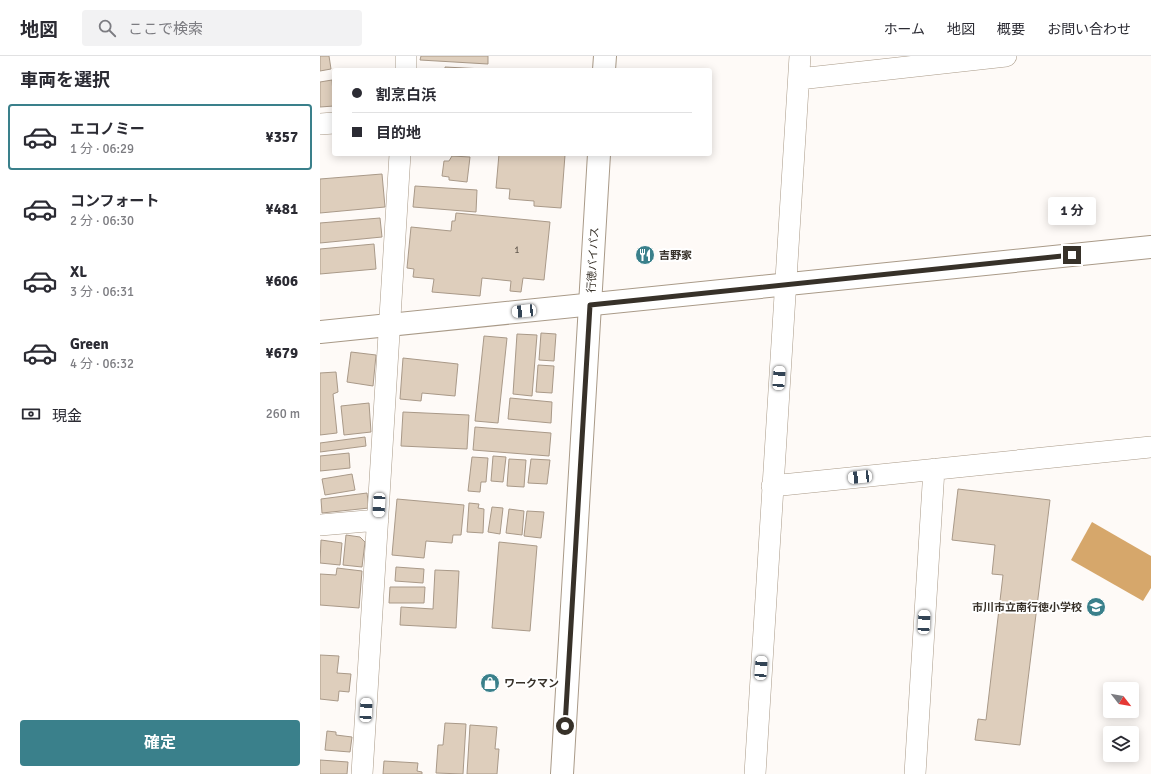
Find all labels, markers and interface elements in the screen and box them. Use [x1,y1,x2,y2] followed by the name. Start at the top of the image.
[82,10,362,46] search box
[96,17,118,39] icon: search
[20,18,58,42] text: 地図
[128,20,203,38] text: ここで検索
[883,21,925,38] text: ホーム
[947,21,975,38] text: 地図
[997,21,1025,38] text: 概要
[1047,21,1131,38] text: お問い合わせ
[20,69,110,91] text: 車両を選択
[376,86,436,104] text: 割烹白浜
[22,119,58,155] icon: car
[70,120,145,138] text: エコノミー
[376,124,421,142] text: 目的地
[266,128,298,146] text: ¥357
[70,141,134,157] text: 1 分 · 06:29
[22,191,58,227] icon: car
[70,192,160,210] text: コンフォート
[1048,197,1096,225] callout: 1 分
[266,200,298,218] text: ¥481
[1061,203,1083,219] text: 1 分
[70,213,134,229] text: 2 分 · 06:30
[585,227,601,293] street label: 行徳バイパス
[634,244,656,266] restaurant icon: 吉野家
[515,245,520,256] house number: 1
[1063,246,1081,264] route end
[659,249,692,262] place label: 吉野家
[22,263,58,299] icon: car
[70,263,87,281] text: XL
[266,272,298,290] text: ¥606
[70,284,134,300] text: 3 分 · 06:31
[511,304,537,318] car
[22,335,58,371] icon: car
[70,335,109,353] text: Green
[266,344,298,362] text: ¥679
[70,356,134,372] text: 4 分 · 06:32
[772,366,786,390] car
[20,403,42,425] icon: cash
[266,406,300,422] text: 260 m
[52,407,82,425] text: 現金
[847,470,873,484] car
[372,493,386,517] car
[1085,596,1107,618] school or university icon: 市川市立南行徳小学校
[972,601,1082,614] place label: 市川市立南行徳小学校
[917,610,931,634] car
[754,656,768,680] car
[479,672,501,694] shop icon: ワークマン
[504,677,559,690] place label: ワークマン
[1103,682,1139,718] north arrow
[1103,682,1139,762] map controls
[359,698,373,722] car
[556,717,574,735] route start
[20,720,300,766] button: 確定
[1103,726,1139,762] button: layers

